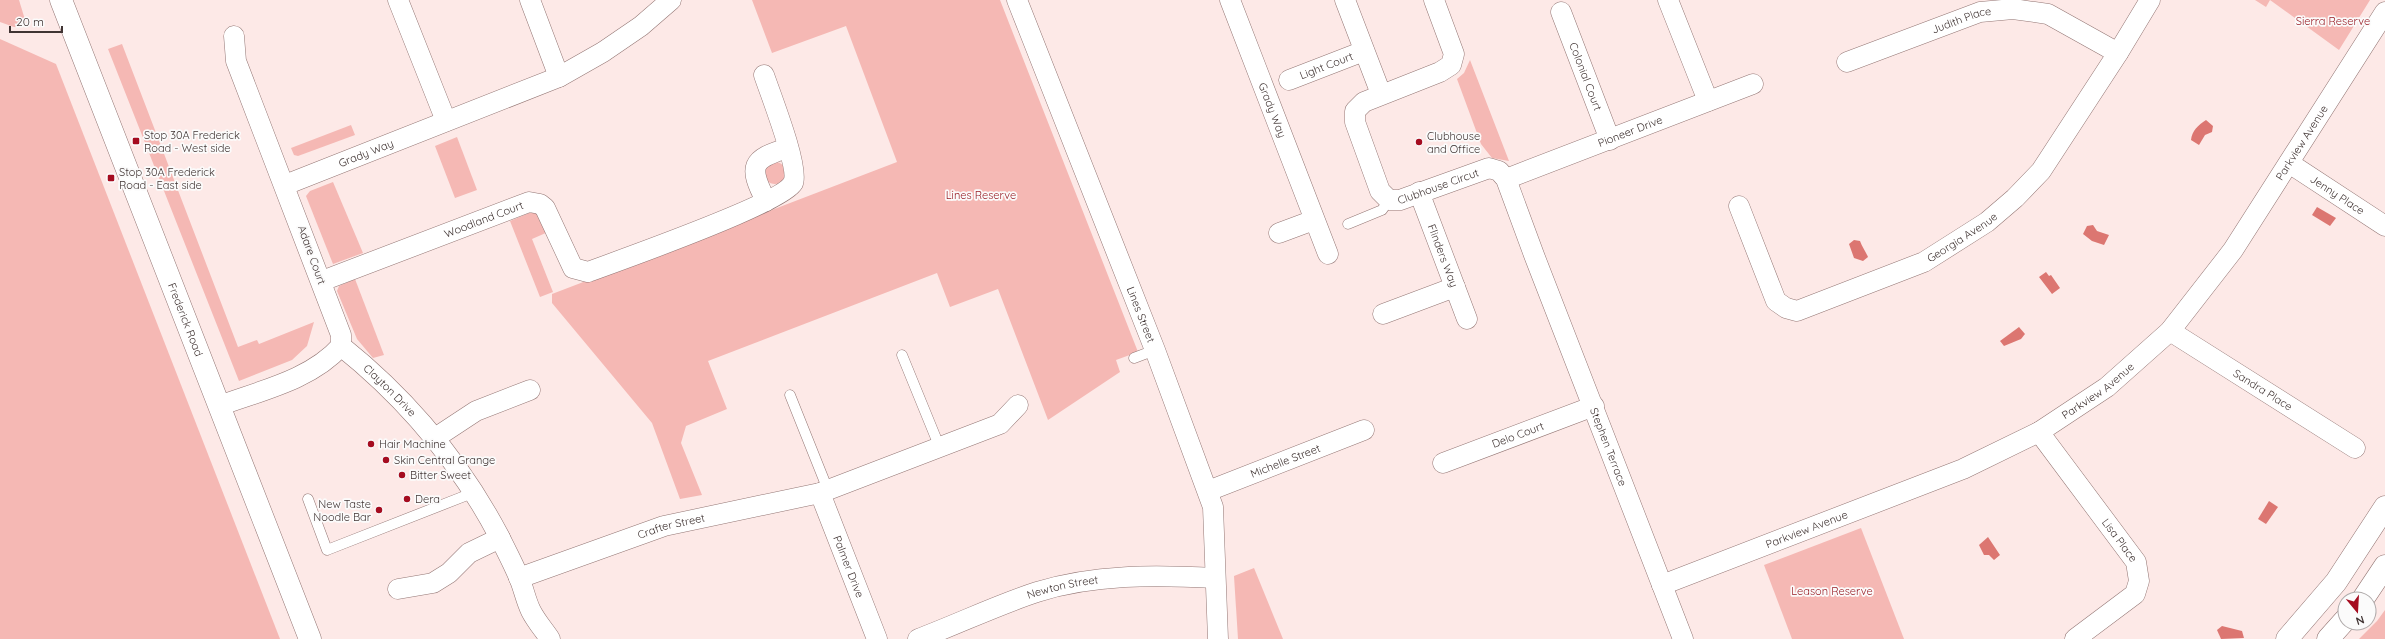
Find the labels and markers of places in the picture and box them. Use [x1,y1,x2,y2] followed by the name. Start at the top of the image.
[144,128,240,155] place label: Stop 30A Frederick Road - West side
[1427,129,1480,156] place label: Clubhouse and Office
[131,136,141,146] marker: Stop 30A Frederick Road - West side
[1414,137,1424,147] marker: Clubhouse and Office
[119,165,215,192] place label: Stop 30A Frederick Road - East side
[106,173,116,183] marker: Stop 30A Frederick Road - East side
[379,437,446,451] place label: Hair Machine
[366,439,376,449] marker: Hair Machine
[394,453,495,467] place label: Skin Central Grange
[381,455,391,465] marker: Skin Central Grange
[410,468,471,482] place label: Bitter Sweet
[397,470,407,480] marker: Bitter Sweet
[415,492,440,506] place label: Dera
[402,494,412,504] marker: Dera
[313,497,372,524] place label: New Taste Noodle Bar
[374,505,384,515] marker: New Taste Noodle Bar

